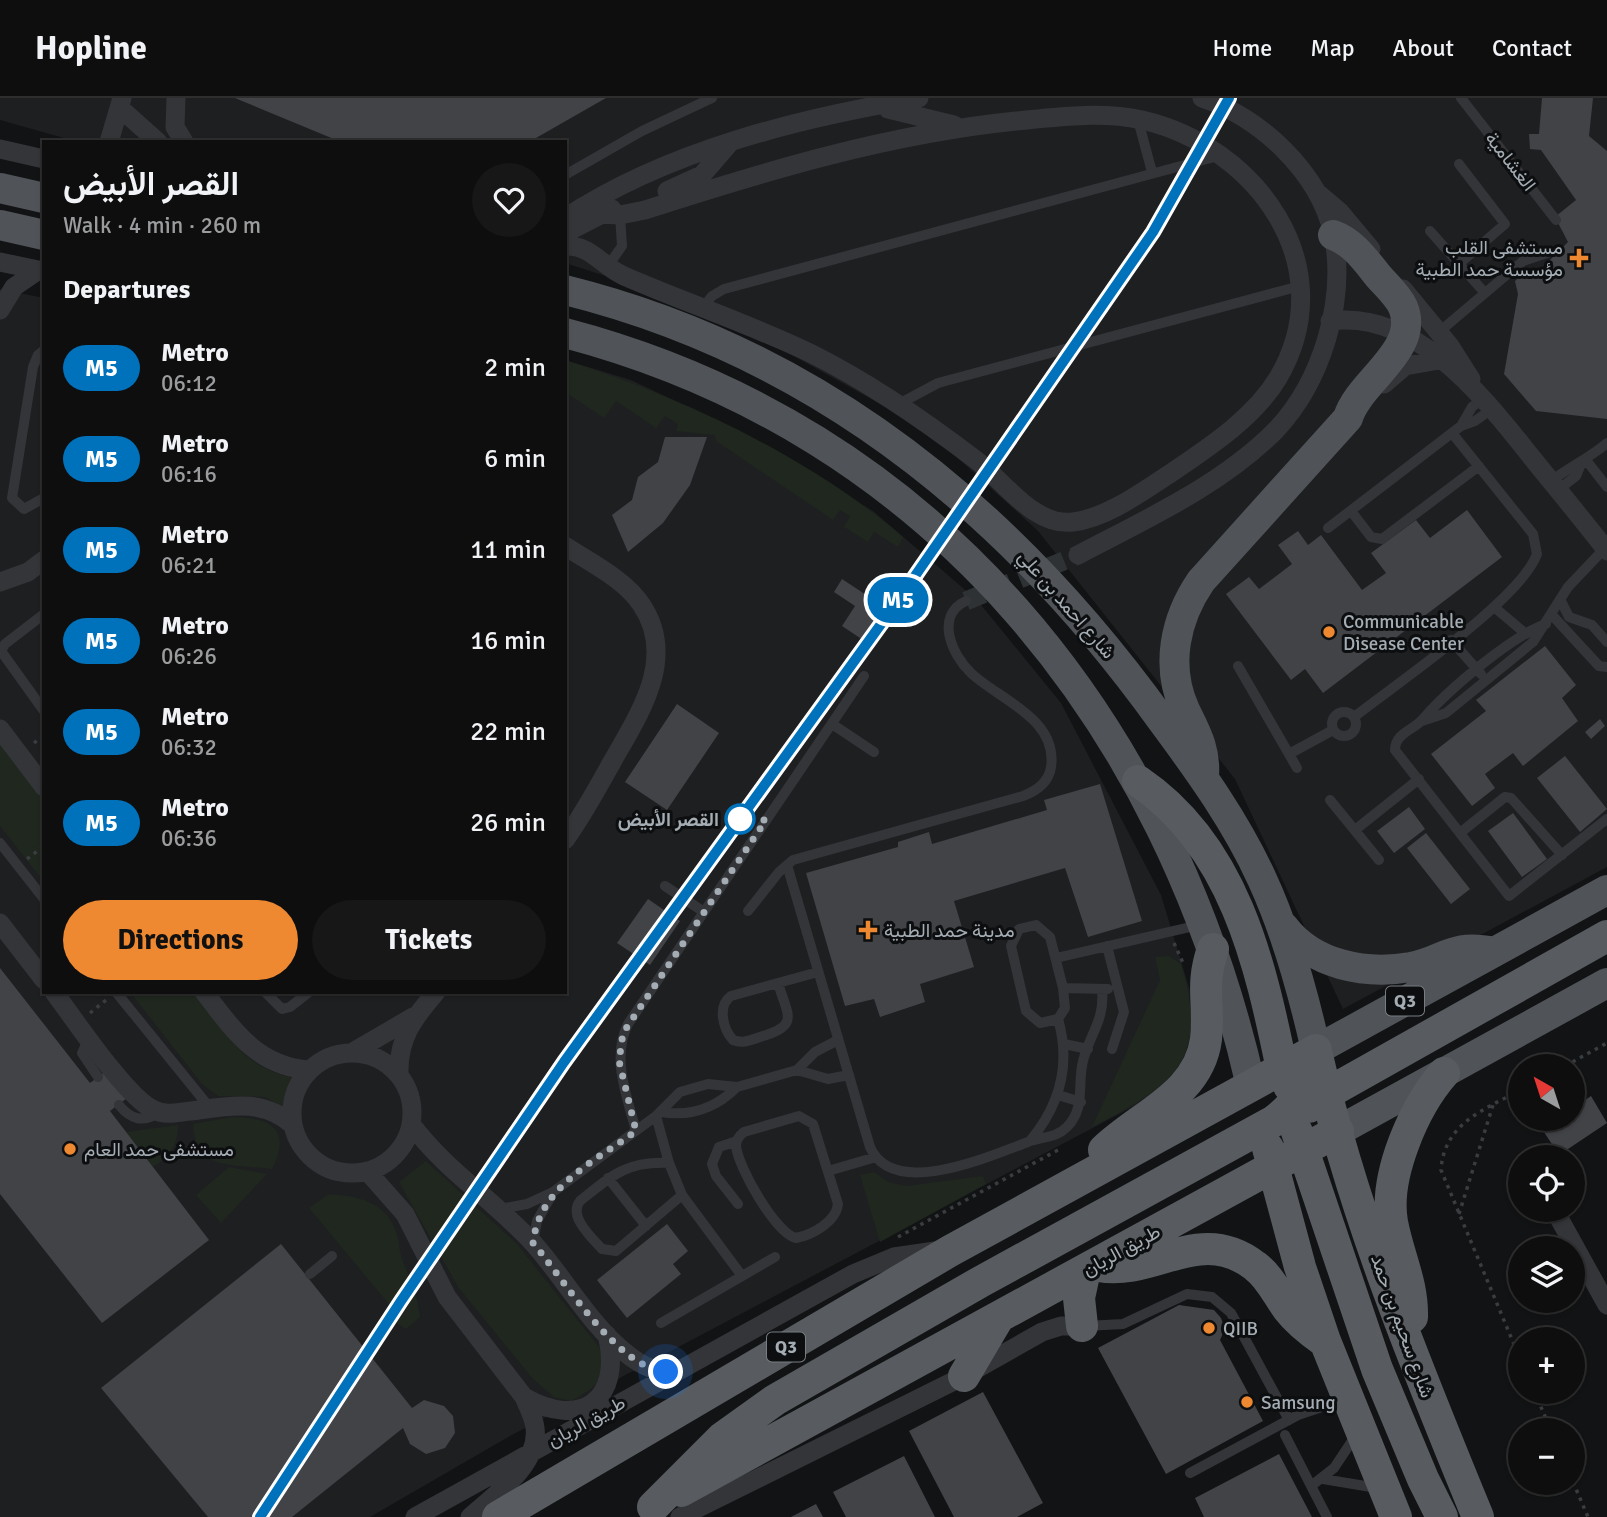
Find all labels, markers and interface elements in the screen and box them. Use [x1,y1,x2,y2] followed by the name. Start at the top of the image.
[35,28,147,69] text: Hopline
[1212,33,1272,63] text: Home
[1310,33,1355,63] text: Map
[1393,33,1454,63] text: About
[1492,33,1572,63] text: Contact
[1480,127,1541,196] street label: الغشامية
[472,163,546,237] button: heart
[63,164,239,205] text: القصر الأبيض
[63,211,261,240] text: Walk · 4 min · 260 m
[1415,236,1563,282] place label: مستشفى القلب مؤسسة حمد الطبية
[1569,248,1589,268] marker: مستشفى القلب مؤسسة حمد الطبية
[63,274,190,306] text: Departures
[161,337,229,369] text: Metro
[484,352,546,384] text: 2 min
[85,353,118,383] text: M5
[161,369,217,398] text: 06:12
[161,428,229,460] text: Metro
[484,443,546,475] text: 6 min
[85,444,118,474] text: M5
[161,460,217,489] text: 06:16
[161,519,229,551] text: Metro
[470,534,546,566] text: 11 min
[85,535,118,565] text: M5
[1010,545,1120,666] street label: شارع احمد بن علي
[161,551,217,580] text: 06:21
[866,577,930,623] line badge: M5
[882,585,914,615] text: M5
[161,610,229,642] text: Metro
[1343,610,1464,656] place label: Communicable Disease Center
[1321,624,1337,640] marker: Communicable Disease Center
[470,625,546,657] text: 16 min
[85,626,118,656] text: M5
[161,642,217,671] text: 06:26
[161,701,229,733] text: Metro
[470,716,546,748] text: 22 min
[85,717,118,747] text: M5
[161,733,217,762] text: 06:32
[161,792,229,824] text: Metro
[725,804,755,834] marker: القصر الأبيض
[470,807,546,839] text: 26 min
[85,808,118,838] text: M5
[618,808,719,832] place label: القصر الأبيض
[161,824,217,853] text: 06:36
[63,900,298,980] button: Directions
[312,900,546,980] button: Tickets
[884,919,1015,943] place label: مدينة حمد الطبية
[858,920,878,940] marker: مدينة حمد الطبية
[1386,986,1424,1016] road number: Q3
[1508,1054,1586,1130] north arrow
[1508,1054,1585,1495] map controls
[84,1138,234,1162] place label: مستشفى حمد العام
[62,1141,78,1157] marker: مستشفى حمد العام
[1508,1145,1585,1222] button: locate
[1078,1220,1165,1282] street label: طريق الريان
[1508,1236,1585,1313] button: layers
[1365,1251,1439,1401] street label: شارع سحيم بن حمد
[1223,1317,1258,1341] place label: QIIB
[1201,1320,1217,1336] marker: QIIB
[1508,1327,1585,1404] button: +
[767,1332,805,1362] road number: Q3
[648,1354,683,1389] your location
[543,1391,630,1453] street label: طريق الريان
[1261,1391,1335,1415] place label: Samsung
[1239,1394,1255,1410] marker: Samsung
[1508,1418,1585,1495] button: −

